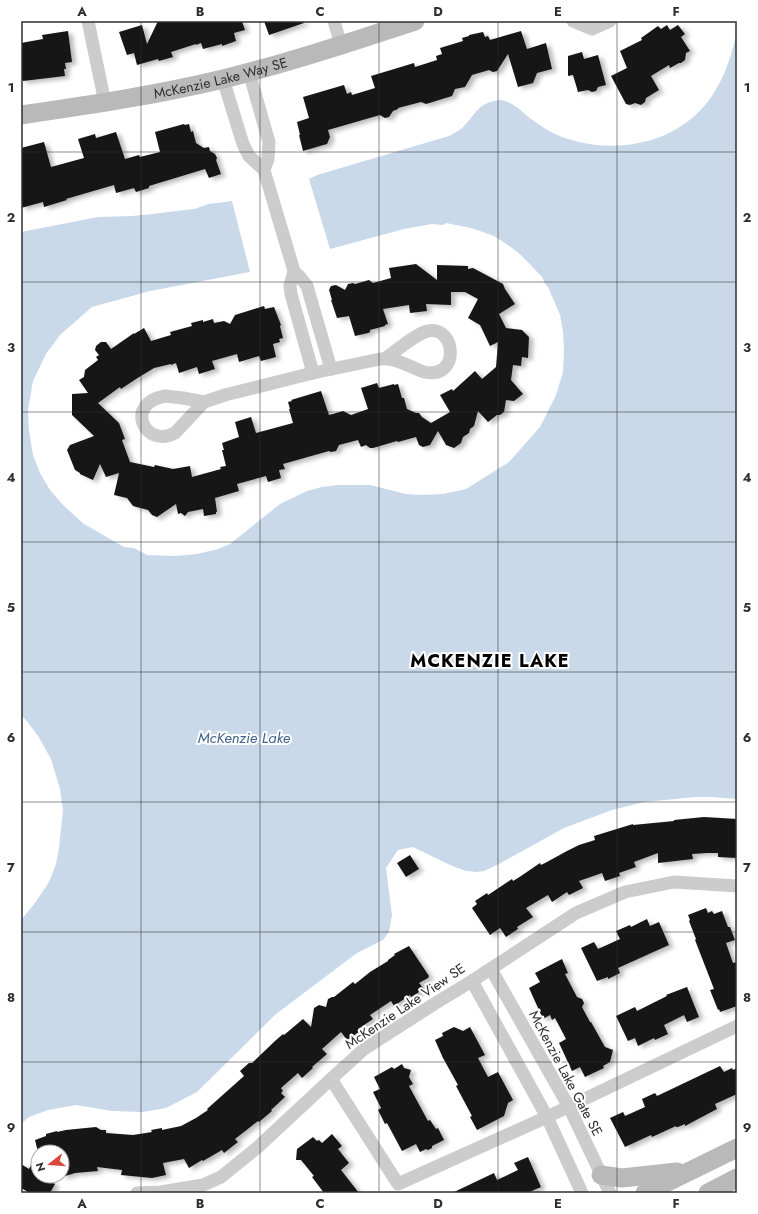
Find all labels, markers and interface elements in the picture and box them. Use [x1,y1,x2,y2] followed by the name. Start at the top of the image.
[76,2,87,21] text: A
[196,2,205,21] text: B
[315,2,325,21] text: C
[433,2,443,21] text: D
[554,2,562,21] text: E
[672,2,680,21] text: F
[152,52,290,104] street label: McKenzie Lake Way SE
[8,78,14,97] text: 1
[744,78,750,97] text: 1
[7,208,15,227] text: 2
[743,208,751,227] text: 2
[7,338,15,357] text: 3
[743,338,751,357] text: 3
[6,468,16,487] text: 4
[742,468,752,487] text: 4
[7,598,15,617] text: 5
[743,598,751,617] text: 5
[410,648,570,674] district label: MCKENZIE LAKE
[198,727,291,749] water label: McKenzie Lake
[7,728,16,747] text: 6
[743,728,752,747] text: 6
[7,858,15,877] text: 7
[743,858,751,877] text: 7
[341,958,469,1054] street label: McKenzie Lake View SE
[7,988,15,1007] text: 8
[743,988,751,1007] text: 8
[524,1007,608,1139] street label: McKenzie Lake Gate SE
[7,1118,16,1137] text: 9
[743,1118,752,1137] text: 9
[30,1144,70,1184] north arrow
[32,1160,49,1173] text: N
[76,1194,87,1213] text: A
[196,1194,205,1213] text: B
[315,1194,325,1213] text: C
[433,1194,443,1213] text: D
[554,1194,562,1213] text: E
[672,1194,680,1213] text: F

